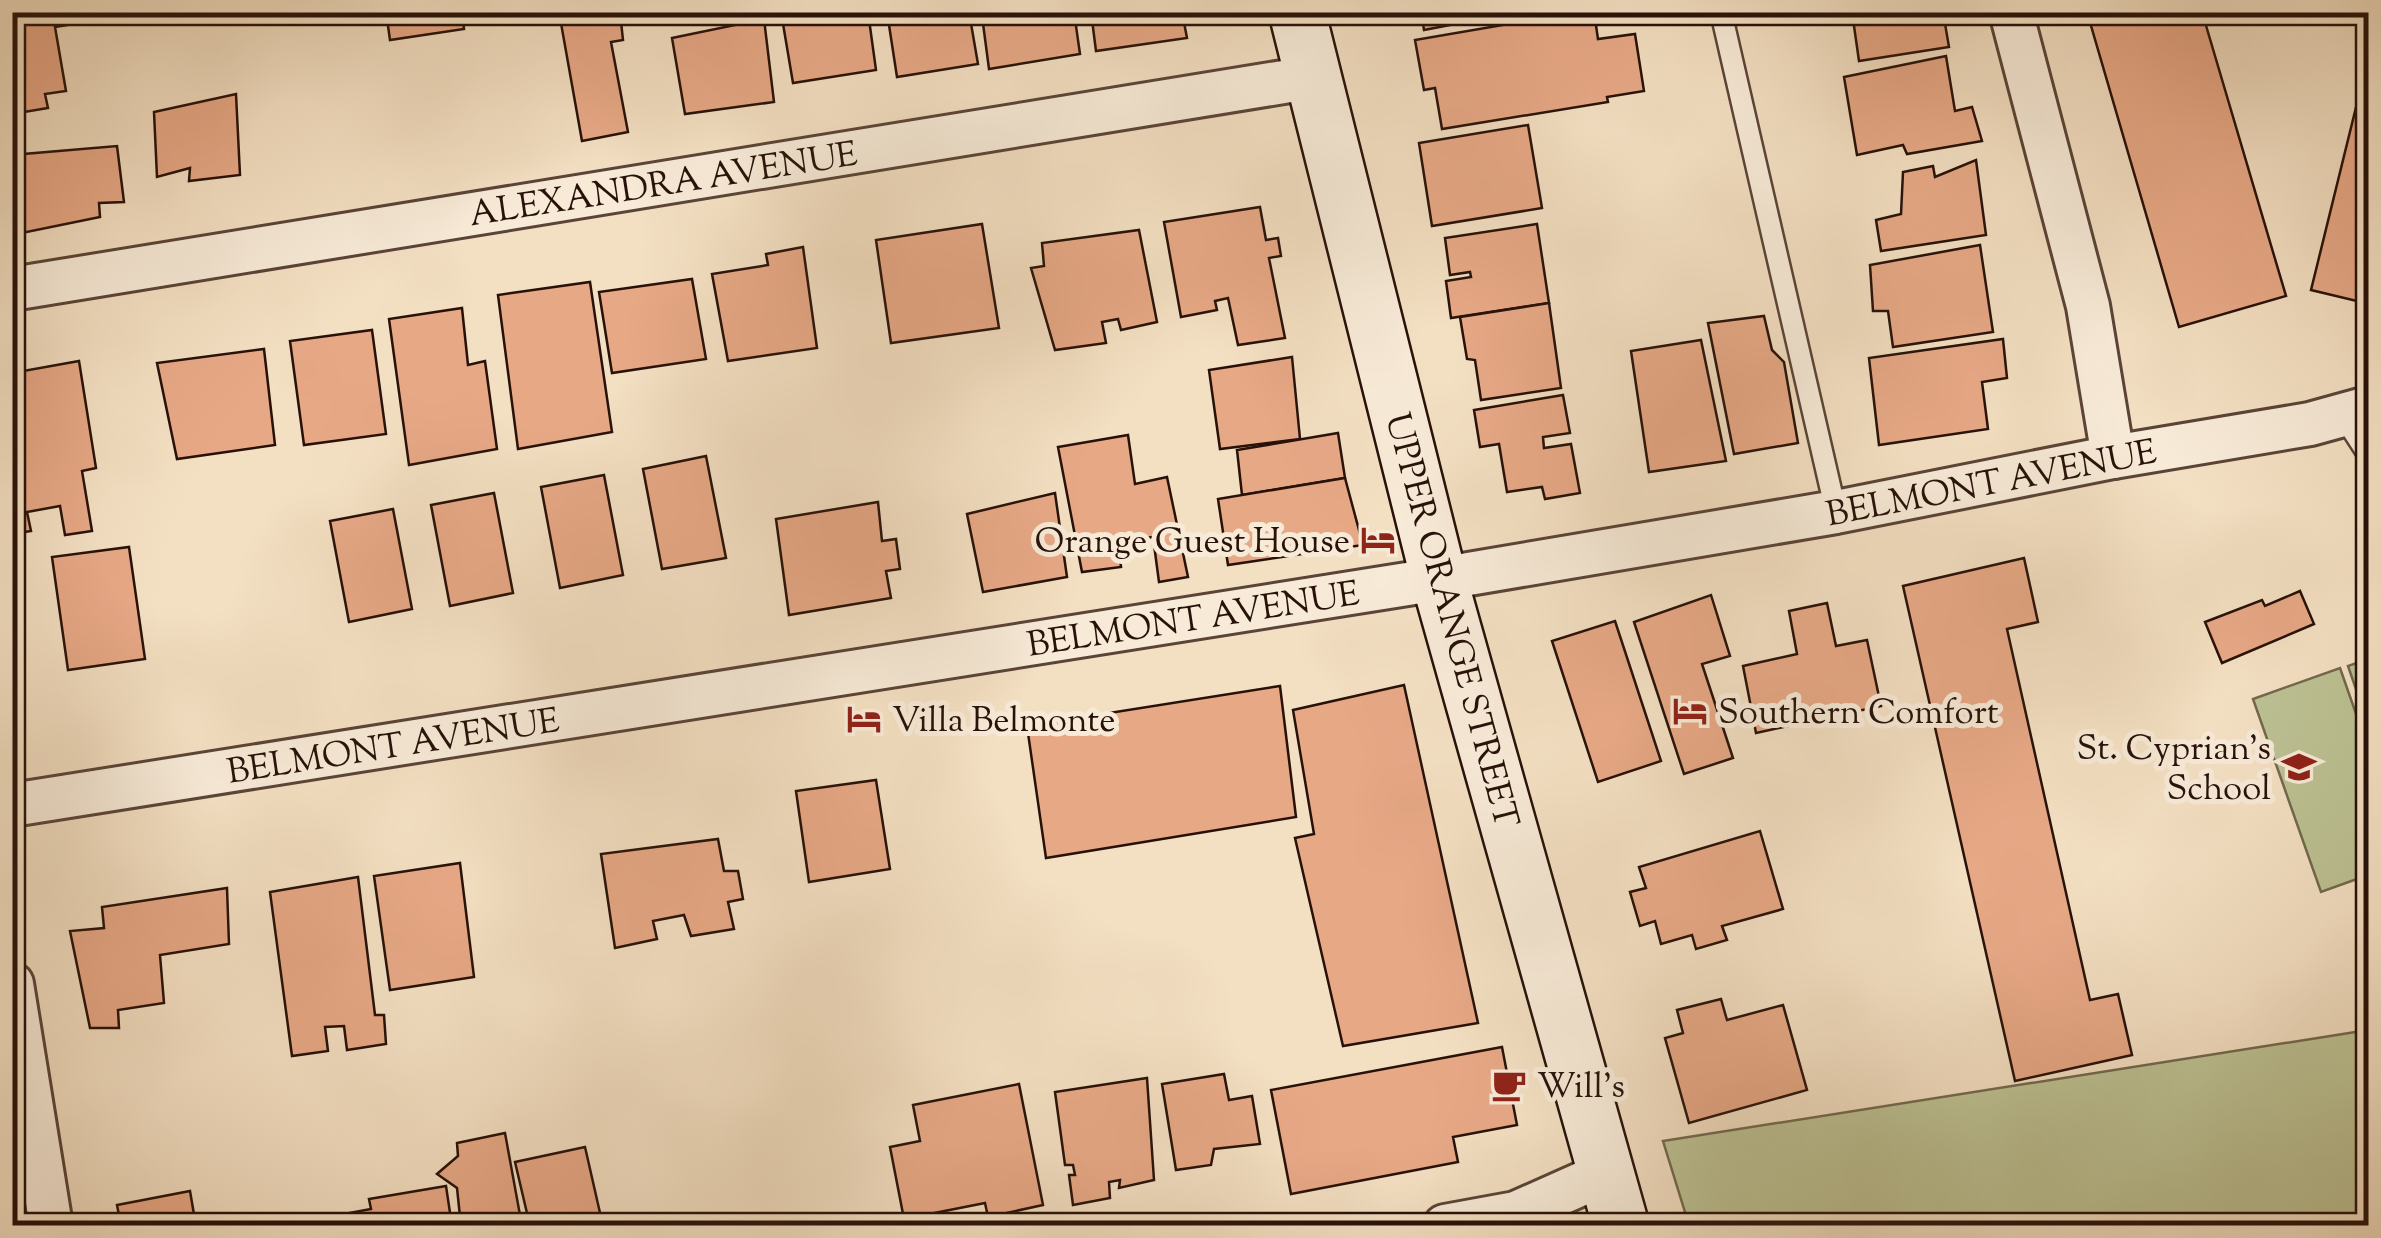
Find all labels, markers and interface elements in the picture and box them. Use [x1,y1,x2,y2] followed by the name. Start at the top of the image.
[466,131,861,242] street label: ALEXANDRA AVENUE
[1370,408,1530,834] street label: UPPER ORANGE STREET
[1822,428,2161,542] street label: BELMONT AVENUE
[1035,518,1350,569] place label: Orange Guest House
[1359,521,1397,559] hotel icon: Orange Guest House
[1024,570,1363,673] street label: BELMONT AVENUE
[1718,689,1999,740] place label: Southern Comfort
[1671,692,1709,730] hotel icon: Southern Comfort
[224,697,563,800] street label: BELMONT AVENUE
[892,697,1116,748] place label: Villa Belmonte
[845,700,883,738] hotel icon: Villa Belmonte
[2077,725,2271,816] place label: St. Cyprian's School
[2280,748,2318,786] school or university icon: St. Cyprian's School
[1537,1063,1625,1114] place label: Will's
[1490,1066,1528,1104] cafe icon: Will's

